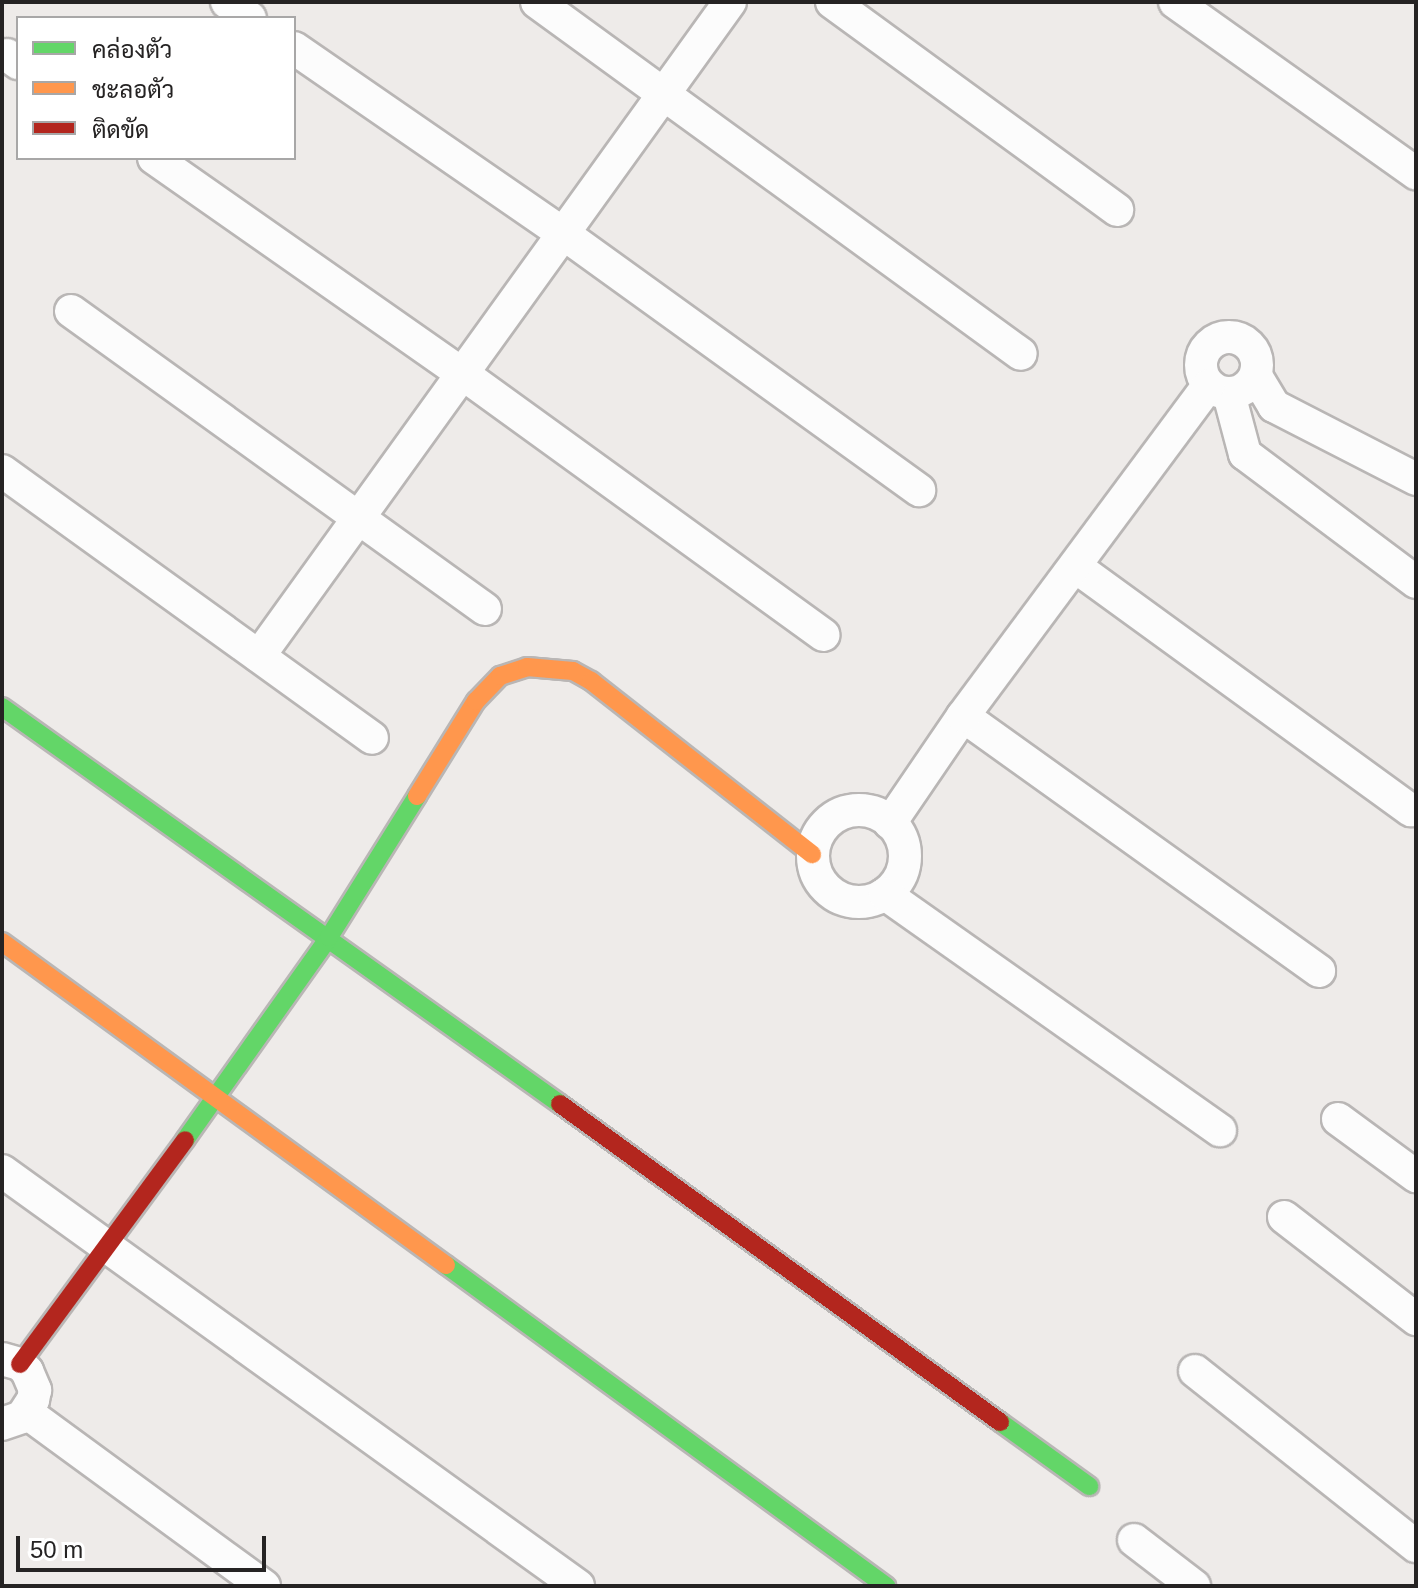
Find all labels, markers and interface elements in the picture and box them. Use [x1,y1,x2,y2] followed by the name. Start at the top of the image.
[16,16,296,160] legend
[92,36,172,63] text: คล่องตัว
[92,76,174,103] text: ชะลอตัว
[92,116,149,143] text: ติดขัด
[20,1520,270,1570] scale bar
[30,1536,83,1563] text: 50 m

